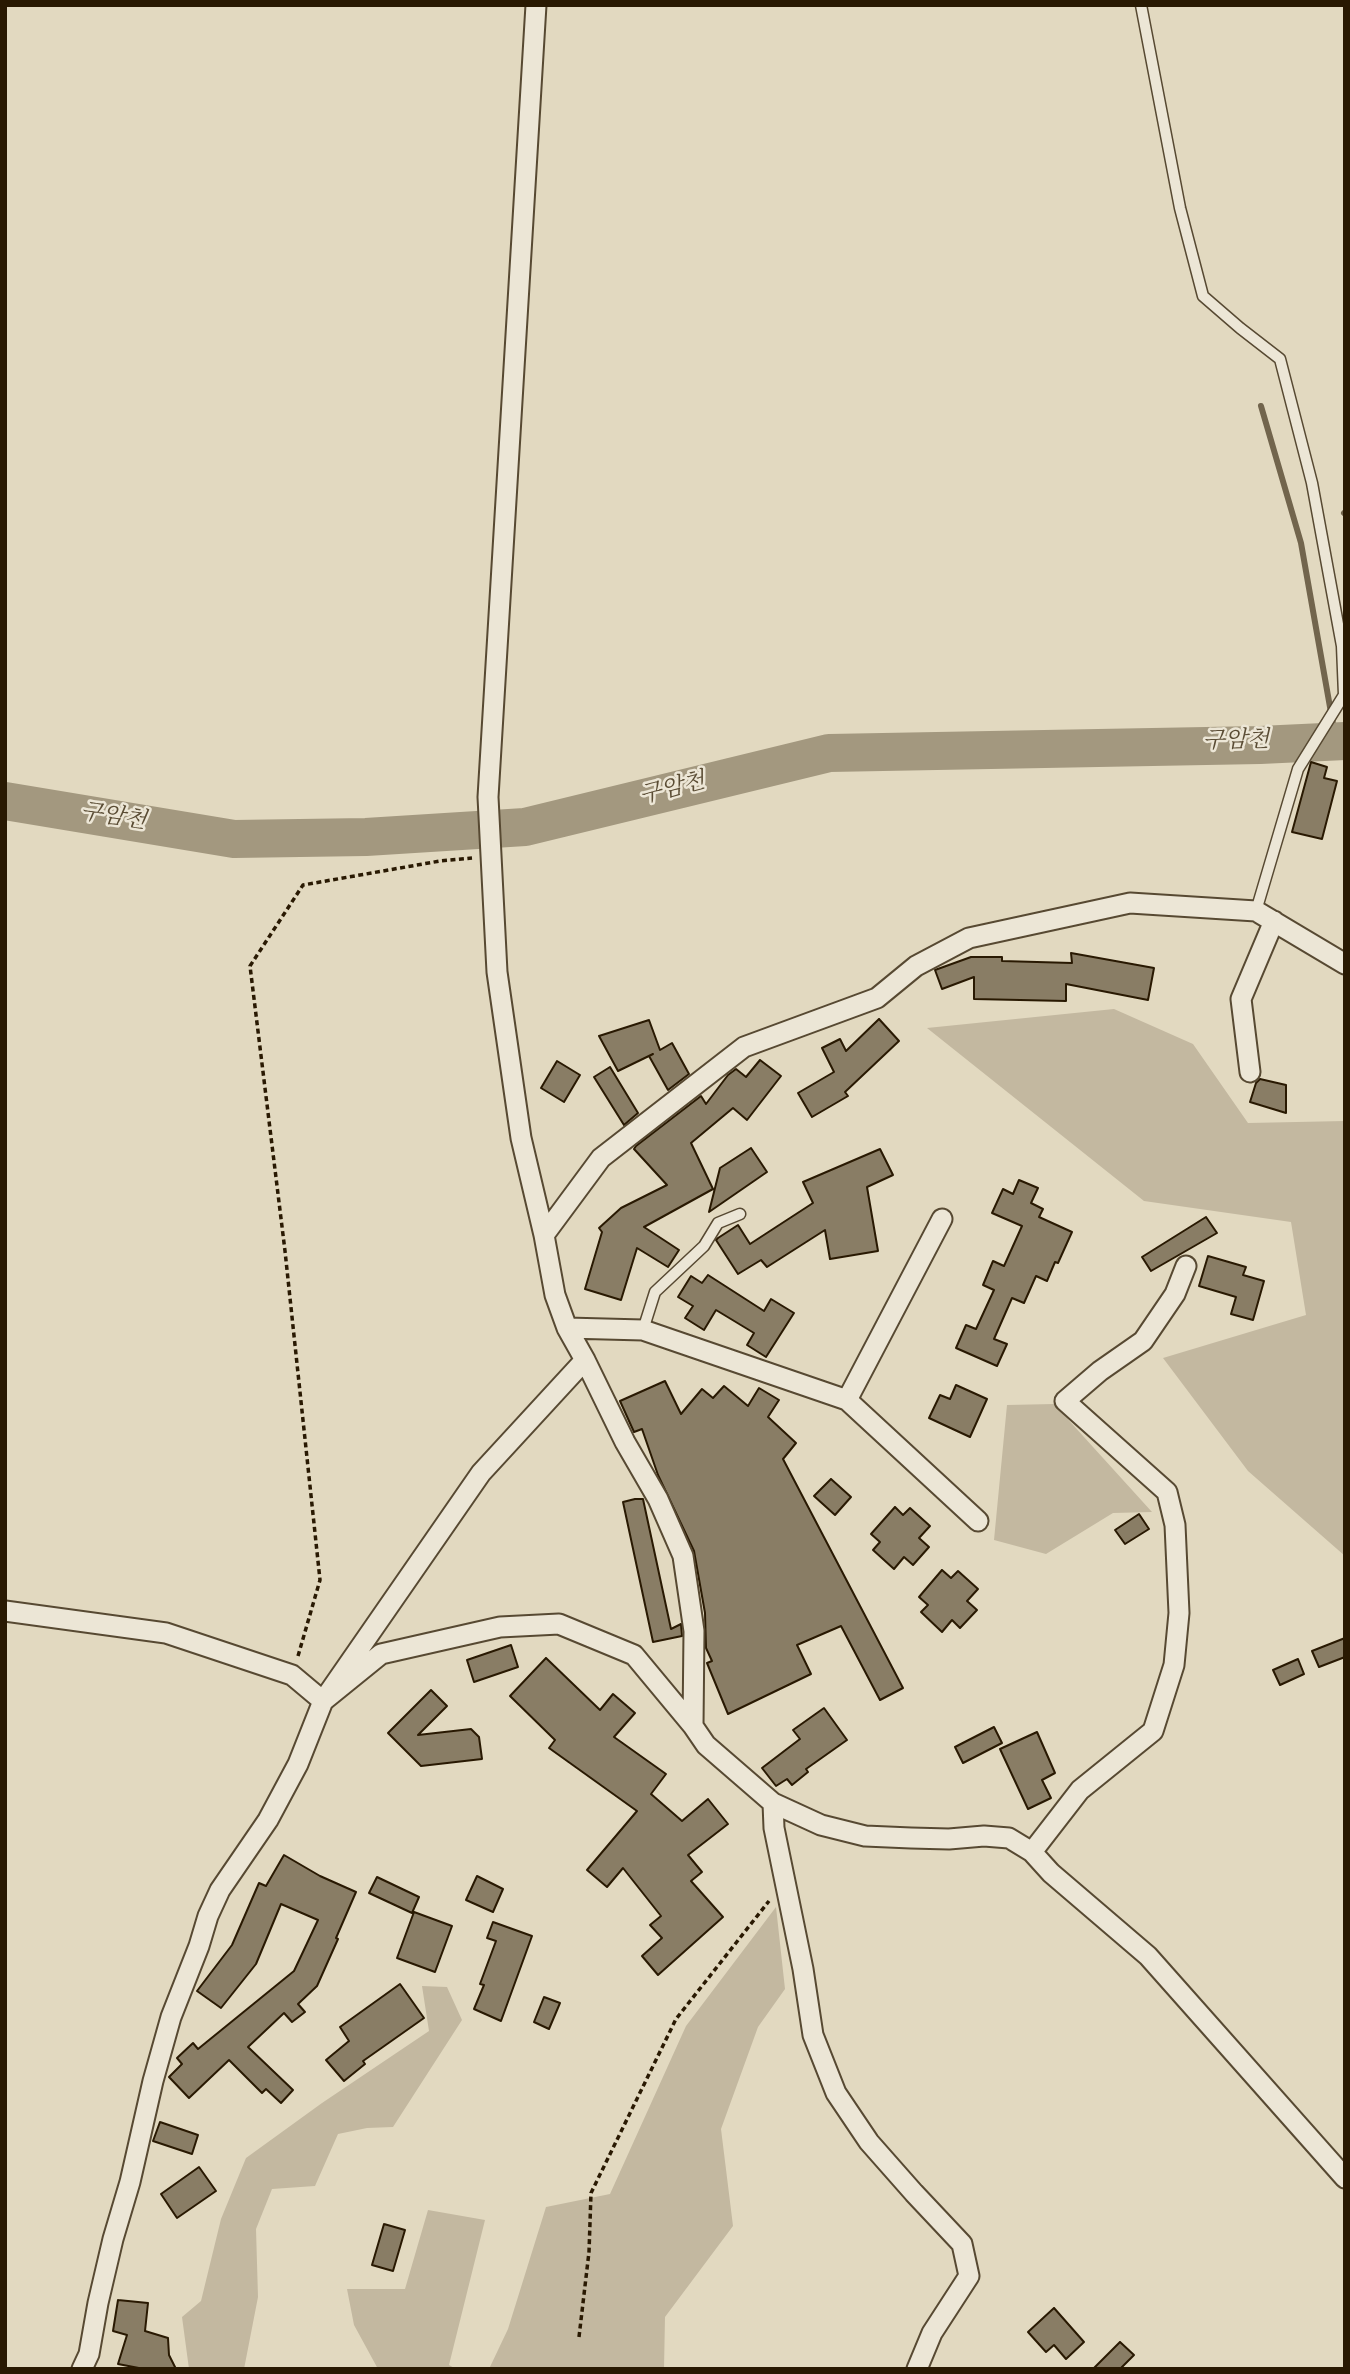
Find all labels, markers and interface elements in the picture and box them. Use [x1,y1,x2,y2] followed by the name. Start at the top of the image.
[1202,729,1270,757] water label: 구암천
[637,770,709,812] water label: 구암천
[78,800,148,838] water label: 구암천

